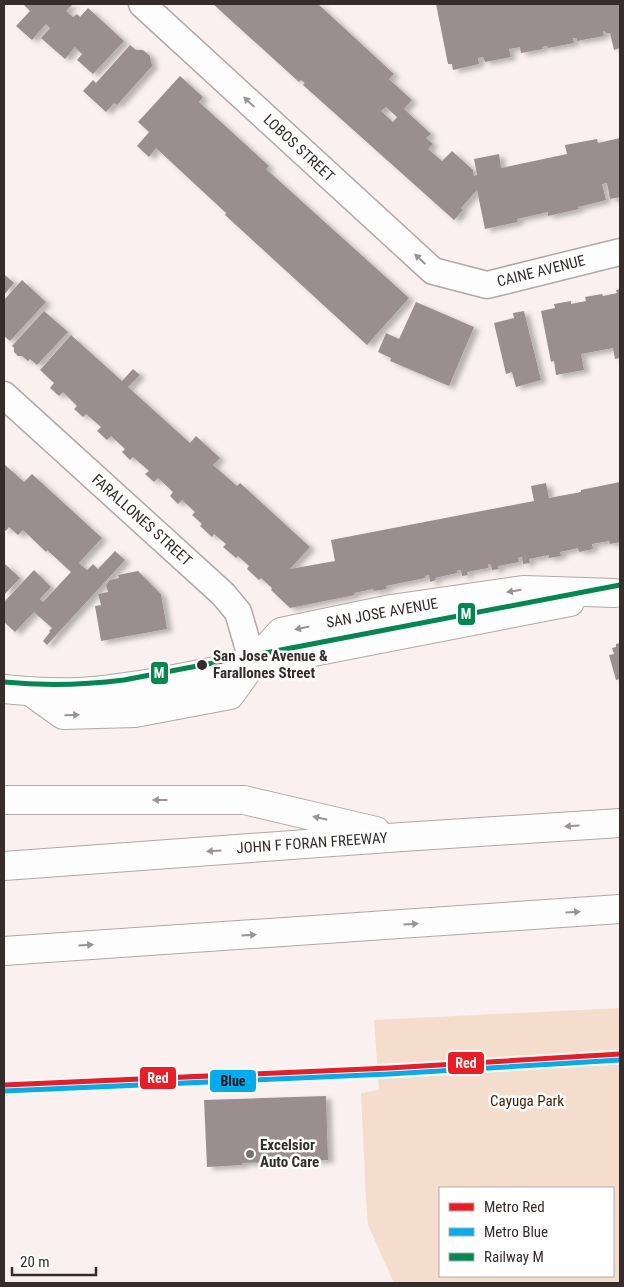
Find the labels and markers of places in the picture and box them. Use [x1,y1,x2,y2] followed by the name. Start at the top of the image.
[213,647,328,682] place label: San Jose Avenue & Farallones Street
[195,658,209,672] marker: San Jose Avenue & Farallones Street
[260,1136,319,1171] place label: Excelsior Auto Care
[244,1148,256,1160] marker: Excelsior Auto Care

